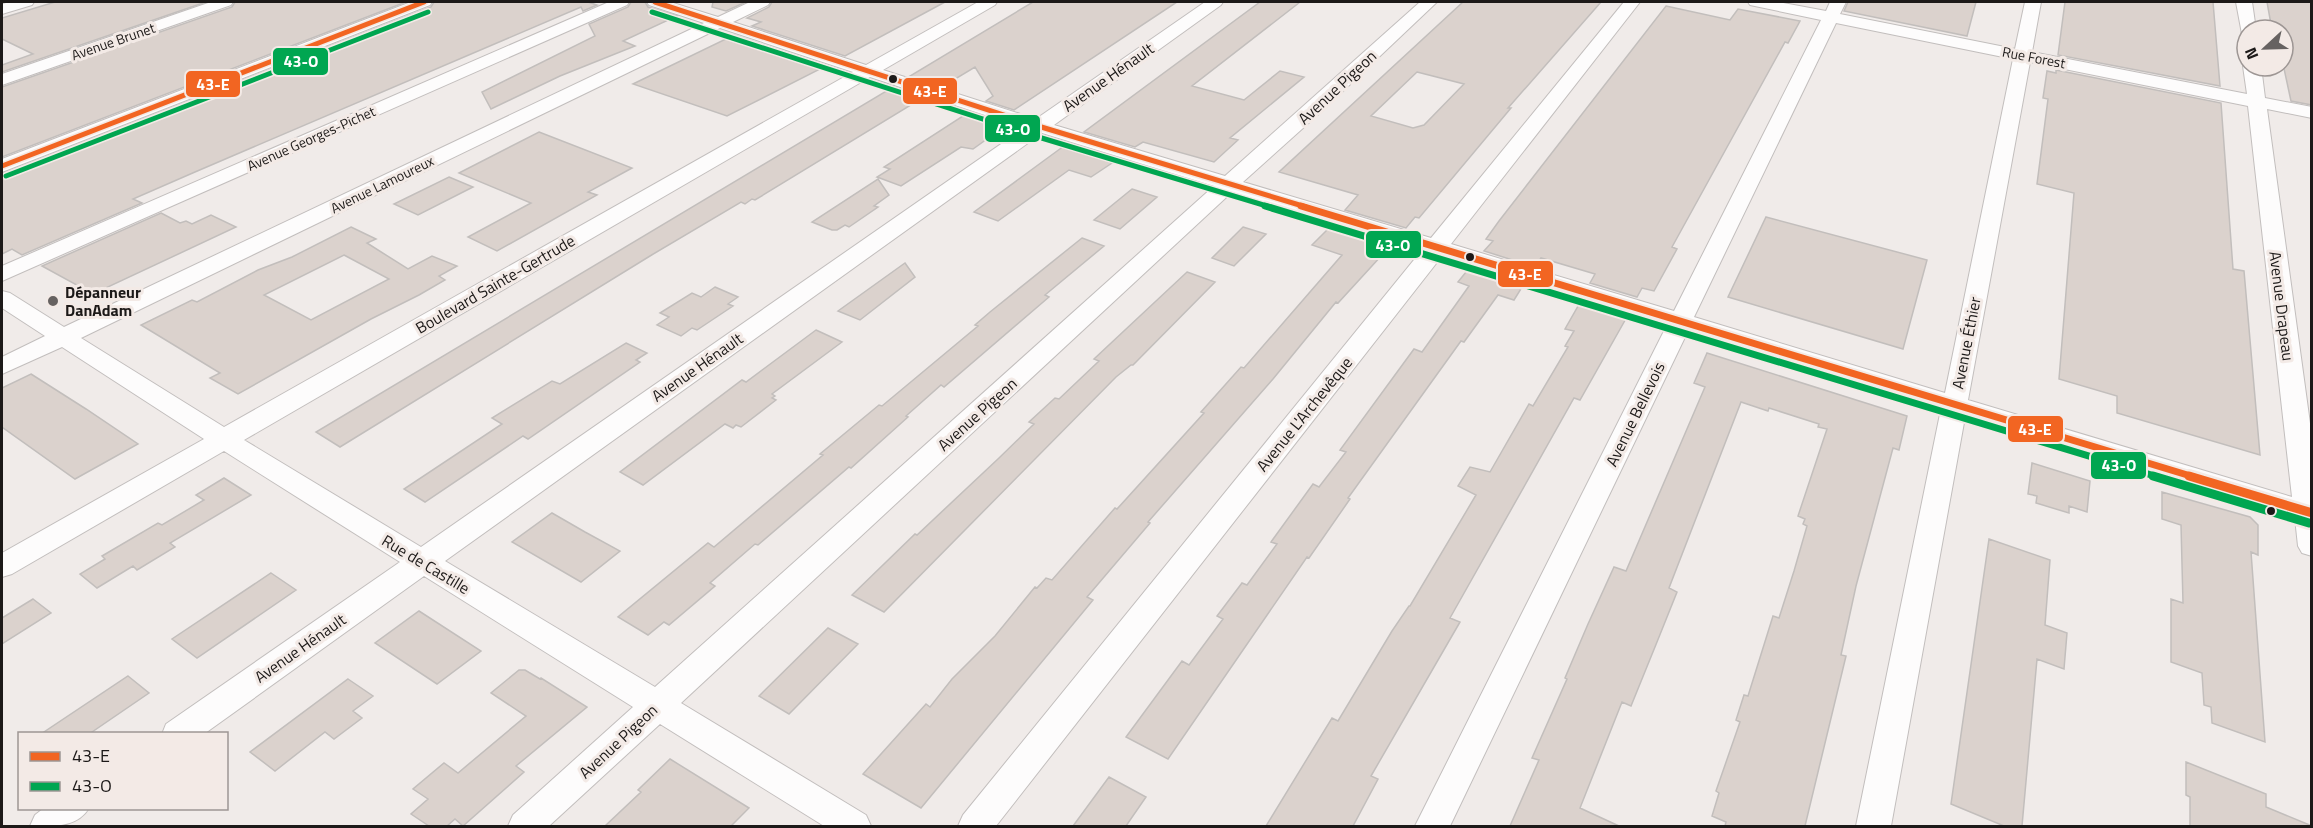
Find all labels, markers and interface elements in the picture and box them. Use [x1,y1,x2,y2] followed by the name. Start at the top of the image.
[68,17,158,65] street label: Avenue Brunet
[2235,18,2295,78] north arrow
[1057,36,1159,117] street label: Avenue Hénault
[2001,41,2067,73] street label: Rue Forest
[1292,44,1382,130] street label: Avenue Pigeon
[2238,44,2264,63] text: N
[272,47,329,76] line badge: 43-O
[284,49,318,73] text: 43-O
[185,70,241,98] line badge: 43-E
[196,72,230,96] text: 43-E
[887,73,899,85] unlabelled marker
[902,77,958,105] line badge: 43-E
[913,79,947,103] text: 43-E
[244,100,379,176] street label: Avenue Georges-Pichet
[984,114,1041,143] line badge: 43-O
[996,117,1030,141] text: 43-O
[327,150,438,218] street label: Avenue Lamoureux
[411,228,579,340] street label: Boulevard Sainte-Gertrude
[1365,230,1422,259] line badge: 43-O
[1376,233,1410,257] text: 43-O
[2263,250,2301,362] street label: Avenue Drapeau
[1464,251,1476,263] unlabelled marker
[1497,260,1554,288] line badge: 43-E
[1508,262,1542,286] text: 43-E
[65,280,141,322] place label: Dépanneur DanAdam
[46,294,60,308] marker: Dépanneur DanAdam
[1945,294,1987,391] street label: Avenue Éthier
[646,326,748,407] street label: Avenue Hénault
[1250,351,1358,477] street label: Avenue L'Archevêque
[1599,358,1671,470] street label: Avenue Bellevois
[932,372,1022,456] street label: Avenue Pigeon
[2007,415,2064,443] line badge: 43-E
[2018,417,2052,441] text: 43-E
[2090,451,2147,480] line badge: 43-O
[2102,453,2136,477] text: 43-O
[2265,505,2277,517] unlabelled marker
[378,528,474,600] street label: Rue de Castille
[249,607,351,688] street label: Avenue Hénault
[573,698,663,784] street label: Avenue Pigeon
[18,732,228,810] legend
[72,742,110,769] text: 43-E
[72,772,112,799] text: 43-O

